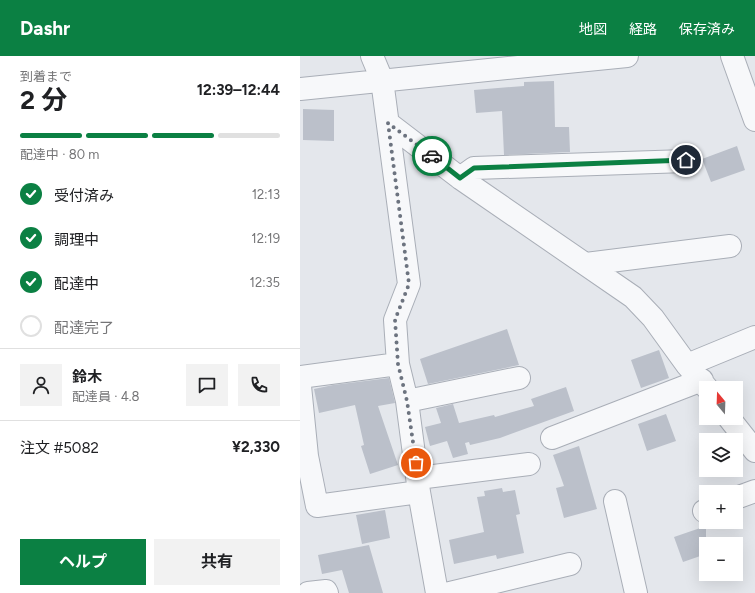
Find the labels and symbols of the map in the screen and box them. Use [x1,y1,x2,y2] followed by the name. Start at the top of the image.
[412,136,452,176] courier
[669,143,703,177] pin
[699,381,743,425] north arrow
[399,446,433,480] pin

